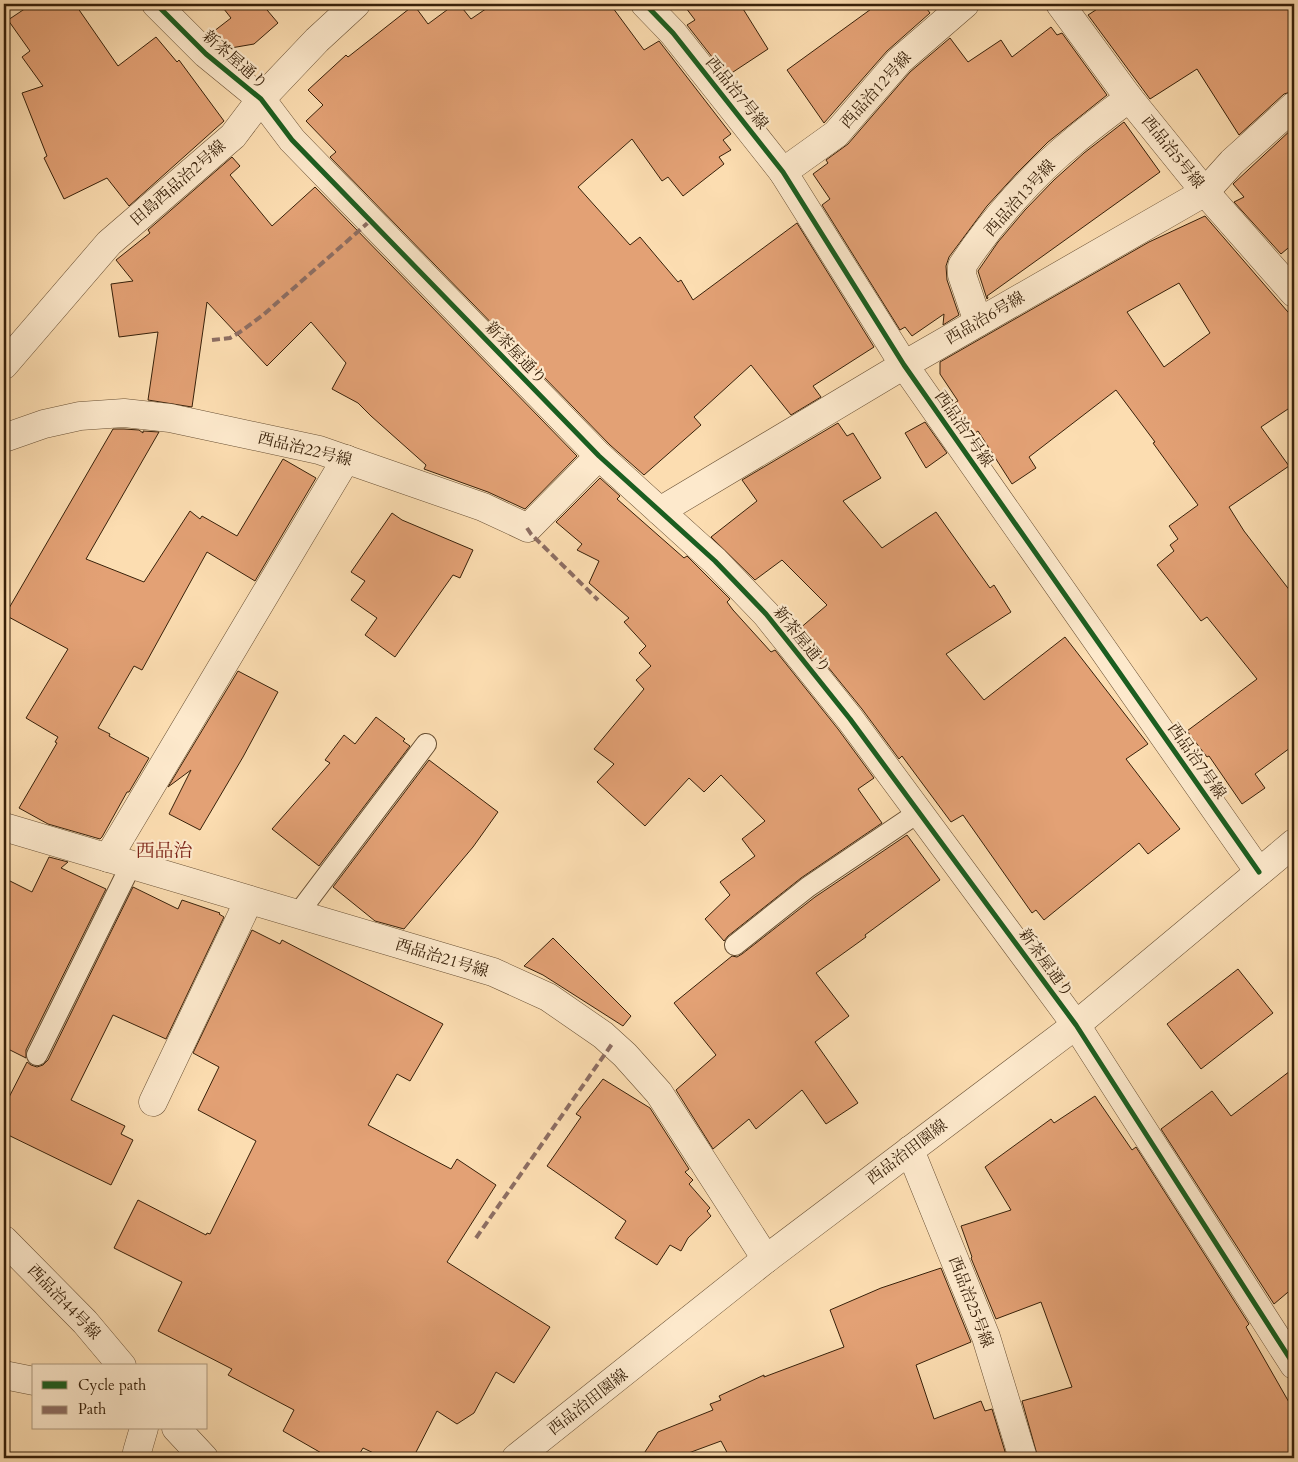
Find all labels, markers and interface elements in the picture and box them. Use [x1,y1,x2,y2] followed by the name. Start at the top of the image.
[198,25,272,95] street label: 新茶屋通り
[836,47,916,133] street label: 西品治12号線
[701,52,773,134] street label: 西品治7号線
[1137,111,1209,193] street label: 西品治5号線
[125,135,231,231] street label: 田島西品治2号線
[980,155,1060,241] street label: 西品治13号線
[941,286,1029,350] street label: 西品治6号線
[480,317,552,389] street label: 新茶屋通り
[930,387,998,471] street label: 西品治7号線
[256,427,354,471] street label: 西品治22号線
[768,602,836,678] street label: 新茶屋通り
[1163,719,1231,803] street label: 西品治7号線
[135,838,193,864] district label: 西品治
[1014,924,1078,1002] street label: 新茶屋通り
[393,933,491,983] street label: 西品治21号線
[862,1114,952,1190] street label: 西品治田園線
[943,1253,999,1351] street label: 西品治25号線
[23,1260,105,1344] street label: 西品治44号線
[32,1364,208,1430] legend
[543,1364,633,1440] street label: 西品治田園線
[78,1375,147,1395] text: Cycle path
[78,1399,107,1419] text: Path

